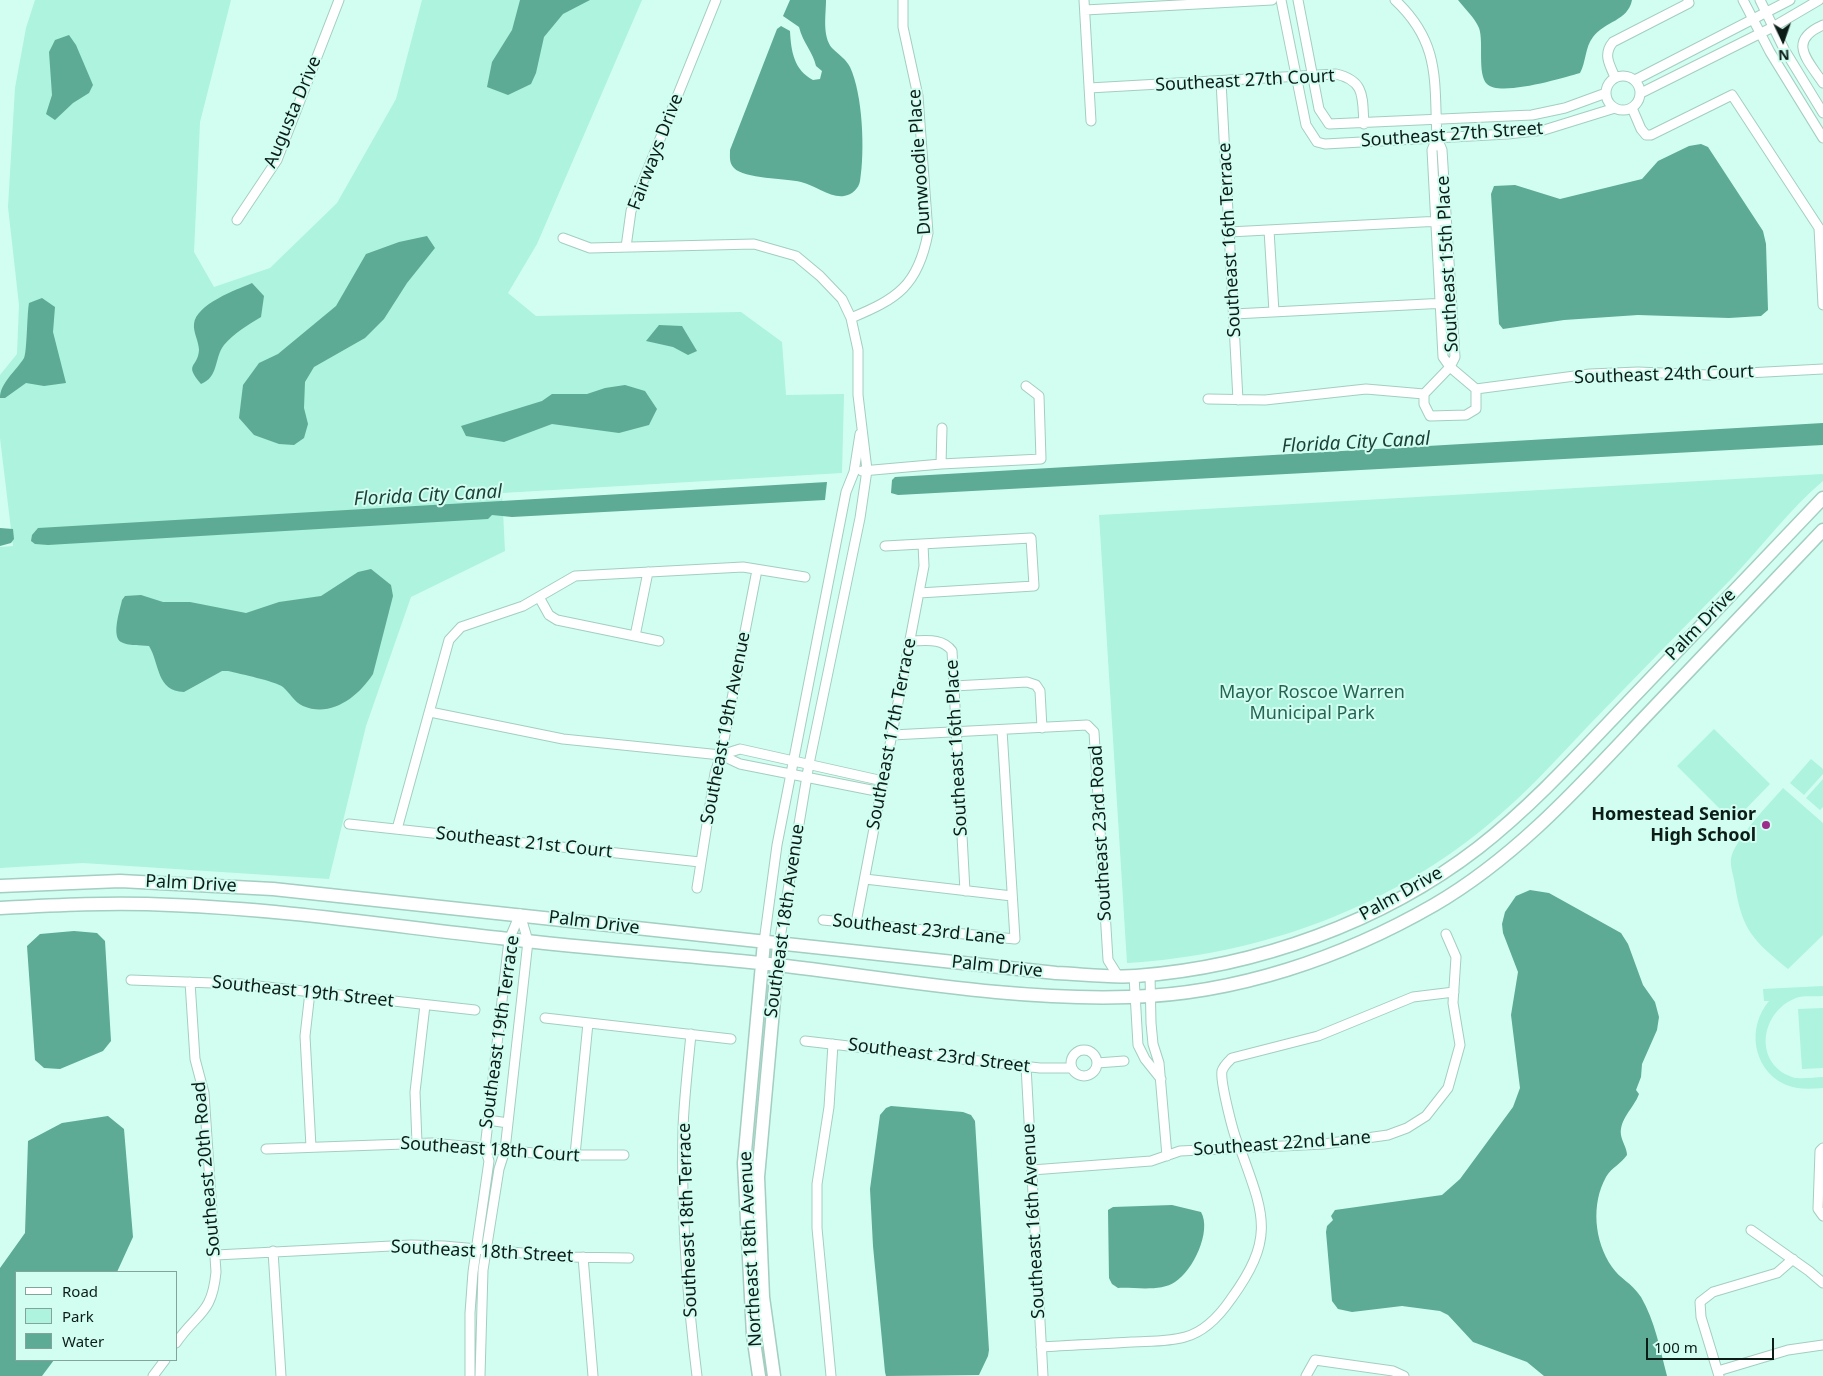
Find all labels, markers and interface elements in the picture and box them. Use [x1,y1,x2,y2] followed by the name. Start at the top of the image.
[1758,15,1808,65] north arrow
[1778,46,1790,65] text: N
[260,53,326,171] street label: Augusta Drive
[1155,66,1335,96] street label: Southeast 27th Court
[904,88,936,236] street label: Dunwoodie Place
[624,91,688,213] street label: Fairways Drive
[1360,118,1544,152] street label: Southeast 27th Street
[1214,142,1246,338] street label: Southeast 16th Terrace
[1433,175,1463,353] street label: Southeast 15th Place
[1574,361,1754,389] street label: Southeast 24th Court
[1281,428,1431,458] water label: Florida City Canal
[353,481,503,511] water label: Florida City Canal
[1661,585,1741,665] street label: Palm Drive
[697,630,755,826] street label: Southeast 19th Avenue
[863,636,921,832] street label: Southeast 17th Terrace
[942,659,972,837] street label: Southeast 16th Place
[1219,682,1405,724] park label: Mayor Roscoe Warren Municipal Park
[1086,744,1116,922] street label: Southeast 23rd Road
[1591,804,1756,846] place label: Homestead Senior High School
[1760,819,1772,831] marker: Homestead Senior High School
[435,823,613,863] street label: Southeast 21st Court
[761,823,809,1019] street label: Southeast 18th Avenue
[1356,862,1446,926] street label: Palm Drive
[145,871,237,897] street label: Palm Drive
[547,907,641,939] street label: Palm Drive
[831,910,1007,950] street label: Southeast 23rd Lane
[476,934,524,1130] street label: Southeast 19th Terrace
[950,951,1044,983] street label: Palm Drive
[211,972,395,1012] street label: Southeast 19th Street
[847,1034,1031,1078] street label: Southeast 23rd Street
[189,1081,225,1257] street label: Southeast 20th Road
[674,1122,702,1318] street label: Southeast 18th Terrace
[1018,1123,1050,1319] street label: Southeast 16th Avenue
[1193,1127,1371,1161] street label: Southeast 22nd Lane
[400,1133,580,1167] street label: Southeast 18th Court
[735,1151,767,1347] street label: Northeast 18th Avenue
[390,1236,574,1268] street label: Southeast 18th Street
[15,1271,178,1361] legend
[62,1281,98,1301] text: Road
[62,1306,94,1326] text: Park
[1648,1328,1776,1360] scale bar
[62,1331,104,1351] text: Water
[1654,1337,1698,1357] text: 100 m

